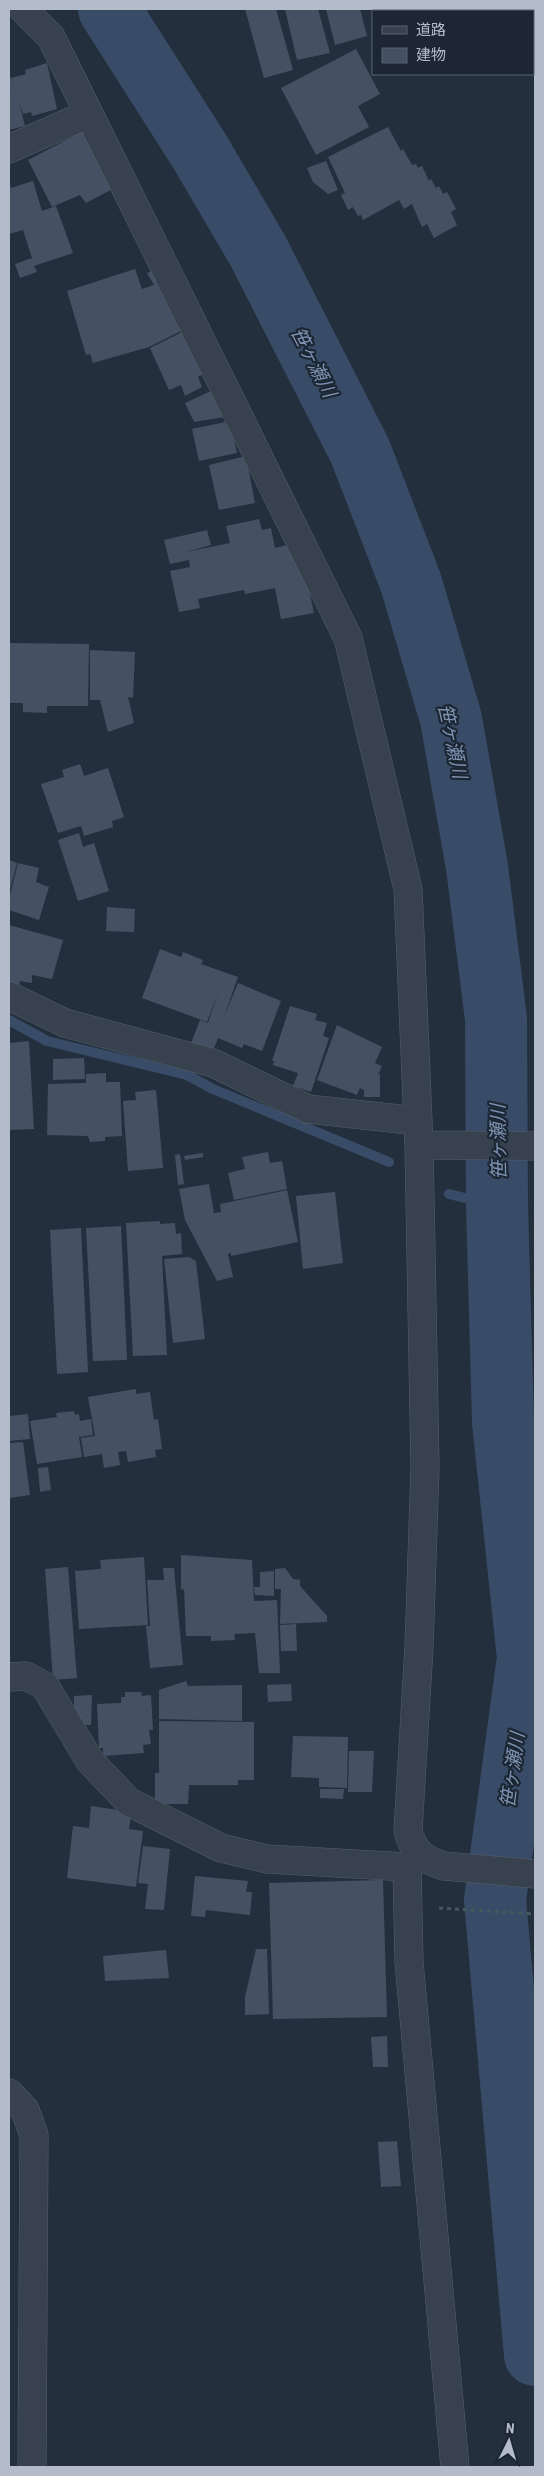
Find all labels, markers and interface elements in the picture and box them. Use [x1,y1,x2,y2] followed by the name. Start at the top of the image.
[372,10,534,75] legend
[416,21,446,39] text: 道路
[416,46,446,64] text: 建物
[286,323,342,403] water label: 笹ヶ瀬川
[433,702,472,783] water label: 笹ヶ瀬川
[486,1102,511,1180] water label: 笹ヶ瀬川
[496,1729,529,1809] water label: 笹ヶ瀬川
[484,2416,534,2466] north arrow
[505,2420,515,2436] text: N

